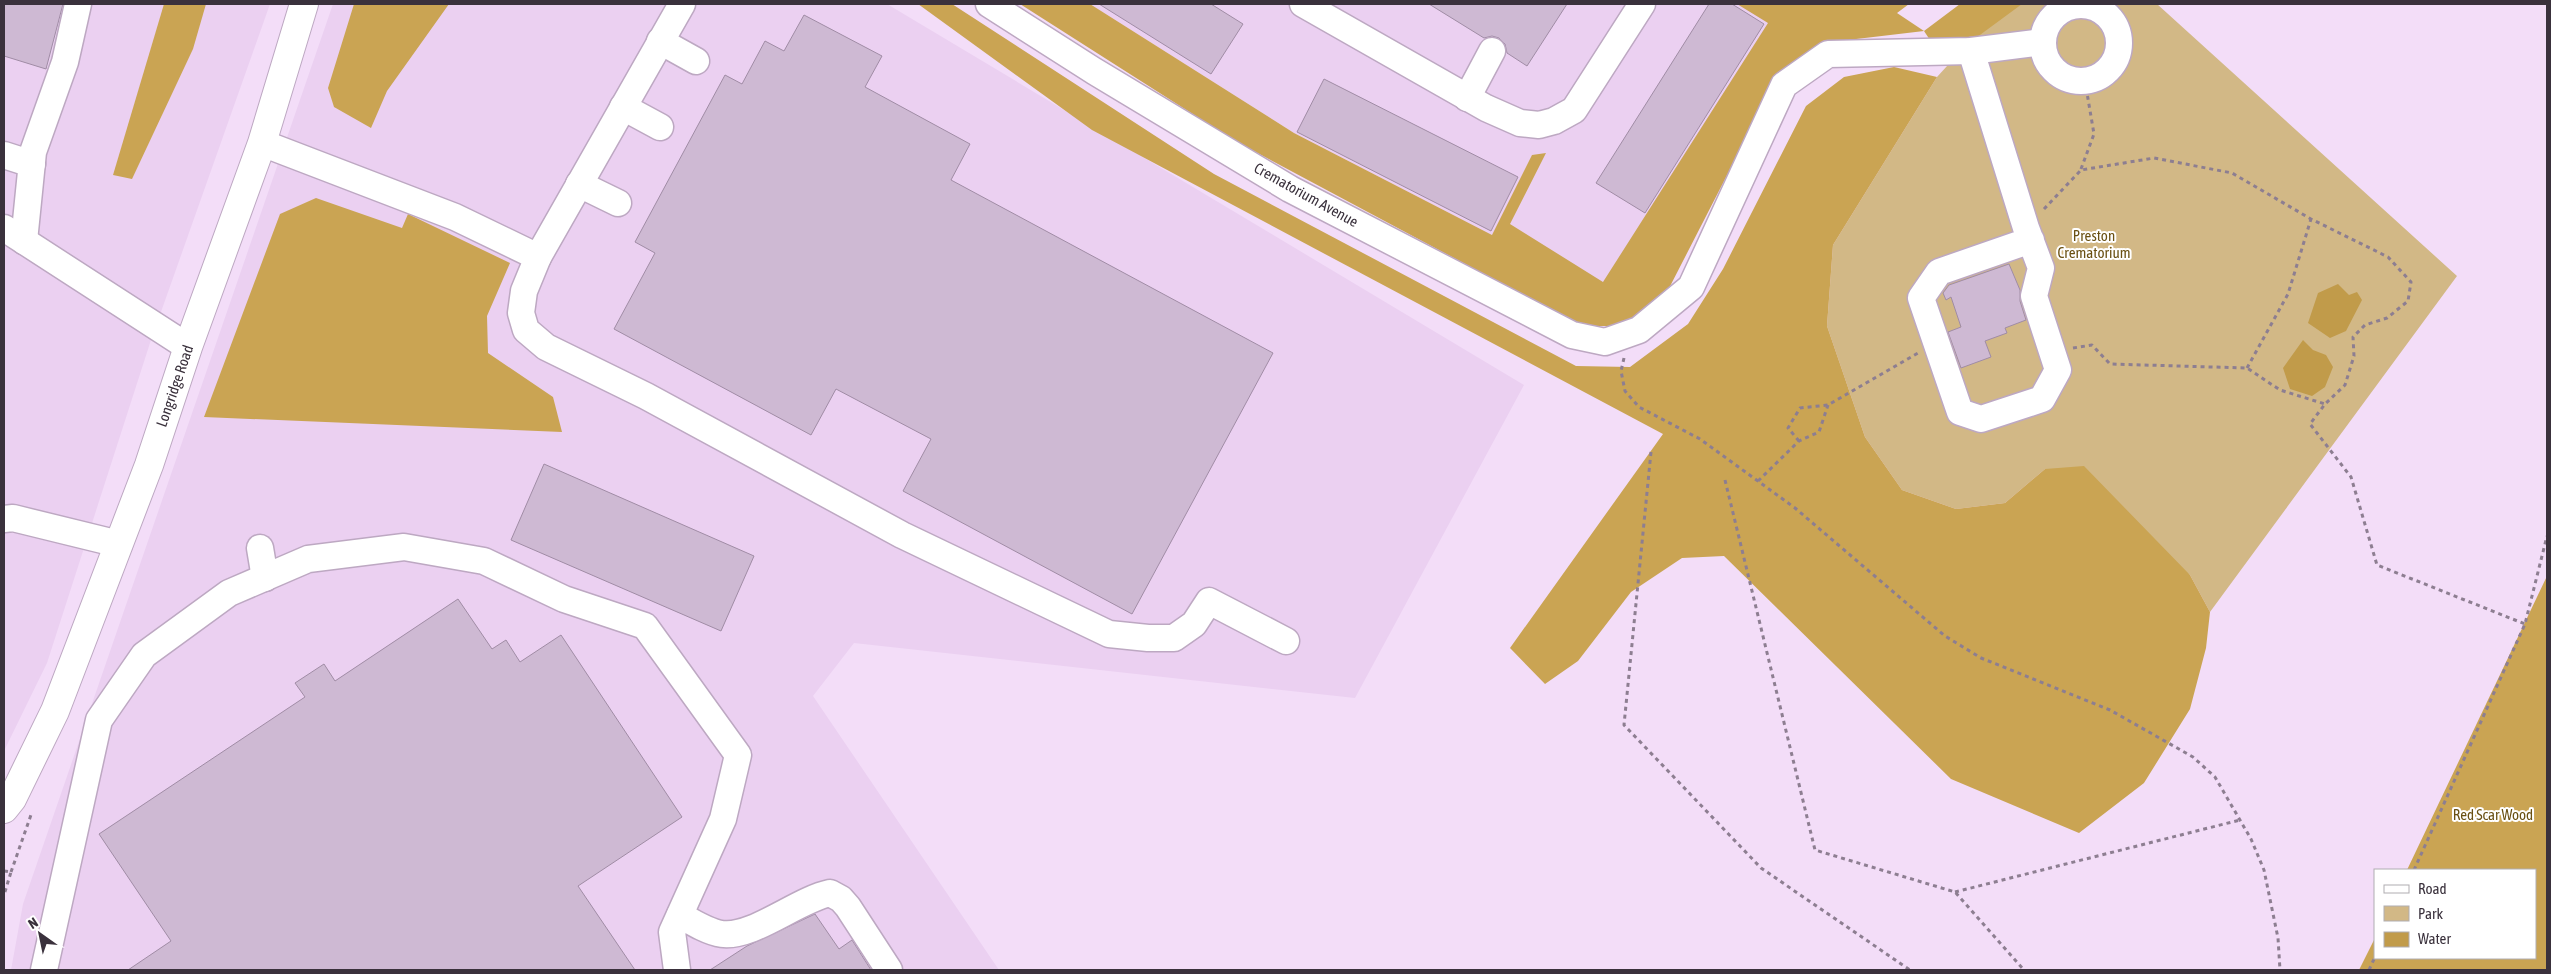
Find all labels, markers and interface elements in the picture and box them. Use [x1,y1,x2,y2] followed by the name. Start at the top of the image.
[1251,159,1361,230] street label: Crematorium Avenue
[2058,227,2130,261] park label: Preston Crematorium
[153,343,196,429] street label: Longridge Road
[2453,806,2533,823] park label: Red Scar Wood
[2374,869,2536,959] legend
[2418,880,2447,897] text: Road
[2418,905,2443,922] text: Park
[15,909,65,959] north arrow
[25,914,41,932] text: N
[2418,930,2451,947] text: Water

